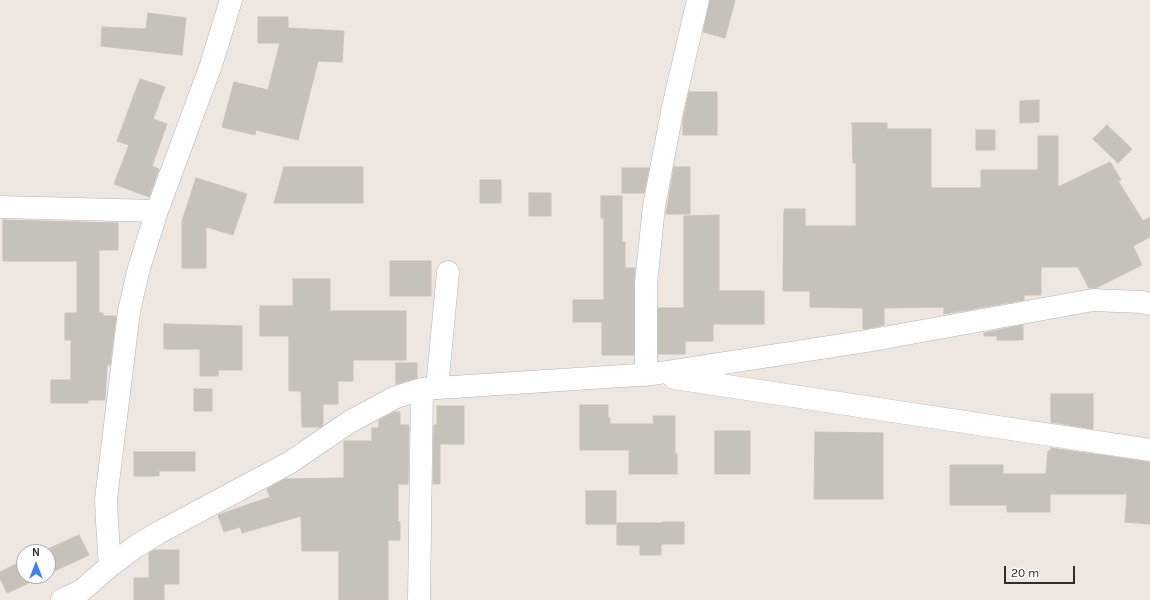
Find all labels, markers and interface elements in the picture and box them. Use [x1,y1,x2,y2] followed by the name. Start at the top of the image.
[16,544,56,584] north arrow
[32,546,40,559] text: N
[1006,558,1077,584] scale bar
[1011,566,1039,580] text: 20 m

